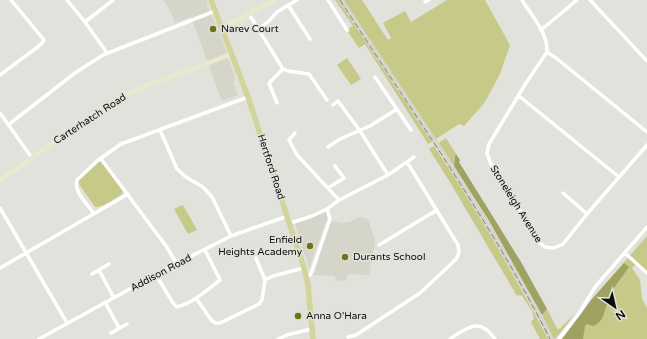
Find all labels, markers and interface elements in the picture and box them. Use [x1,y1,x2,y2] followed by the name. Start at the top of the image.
[221,23,279,35] place label: Narev Court
[208,24,218,34] marker: Narev Court
[51,91,129,147] street label: Carterhatch Road
[255,133,287,201] street label: Hertford Road
[487,163,545,245] street label: Stoneleigh Avenue
[218,234,303,258] place label: Enfield Heights Academy
[305,241,315,251] marker: Enfield Heights Academy
[353,251,425,263] place label: Durants School
[129,252,193,294] street label: Addison Road
[340,252,350,262] marker: Durants School
[595,287,635,327] north arrow
[613,307,628,323] text: N
[306,310,367,322] place label: Anna O'Hara
[293,311,303,321] marker: Anna O'Hara

